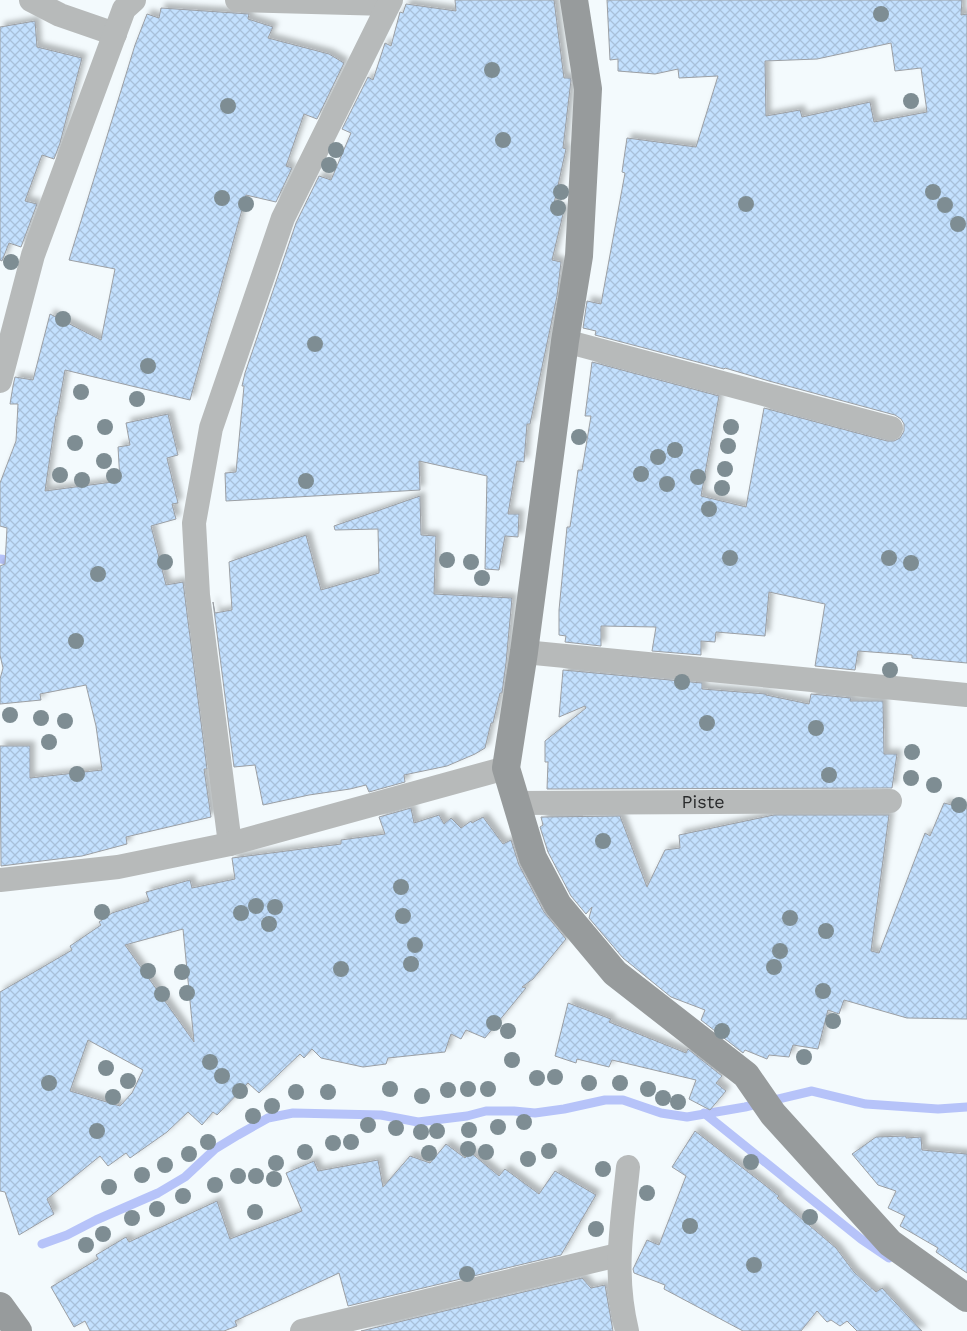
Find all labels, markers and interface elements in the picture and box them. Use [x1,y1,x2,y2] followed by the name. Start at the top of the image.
[681,791,725,812] street label: Piste

